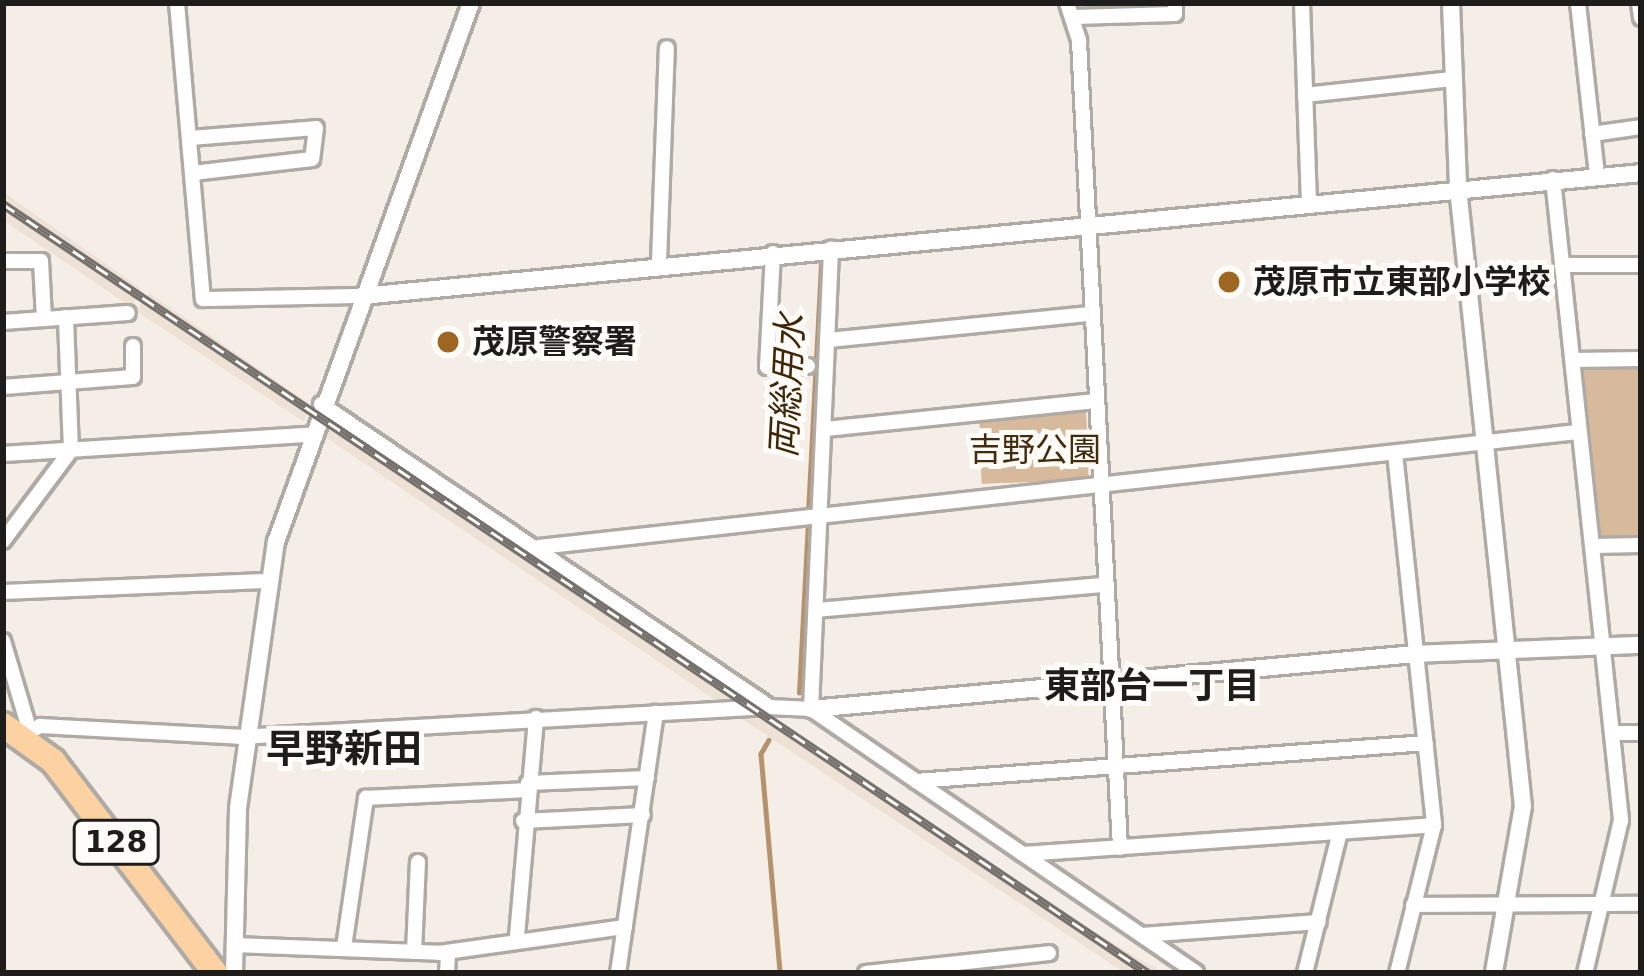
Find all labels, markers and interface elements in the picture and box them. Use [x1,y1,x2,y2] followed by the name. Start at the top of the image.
[1253,262,1550,302] place label: 茂原市立東部小学校
[1216,269,1242,295] marker: 茂原市立東部小学校
[762,313,812,459] water label: 両総用水
[472,322,637,362] place label: 茂原警察署
[435,329,461,355] marker: 茂原警察署
[969,430,1101,470] park label: 吉野公園
[1044,664,1260,708] district label: 東部台一丁目
[266,726,422,772] district label: 早野新田
[71,818,161,866] road number: 128

